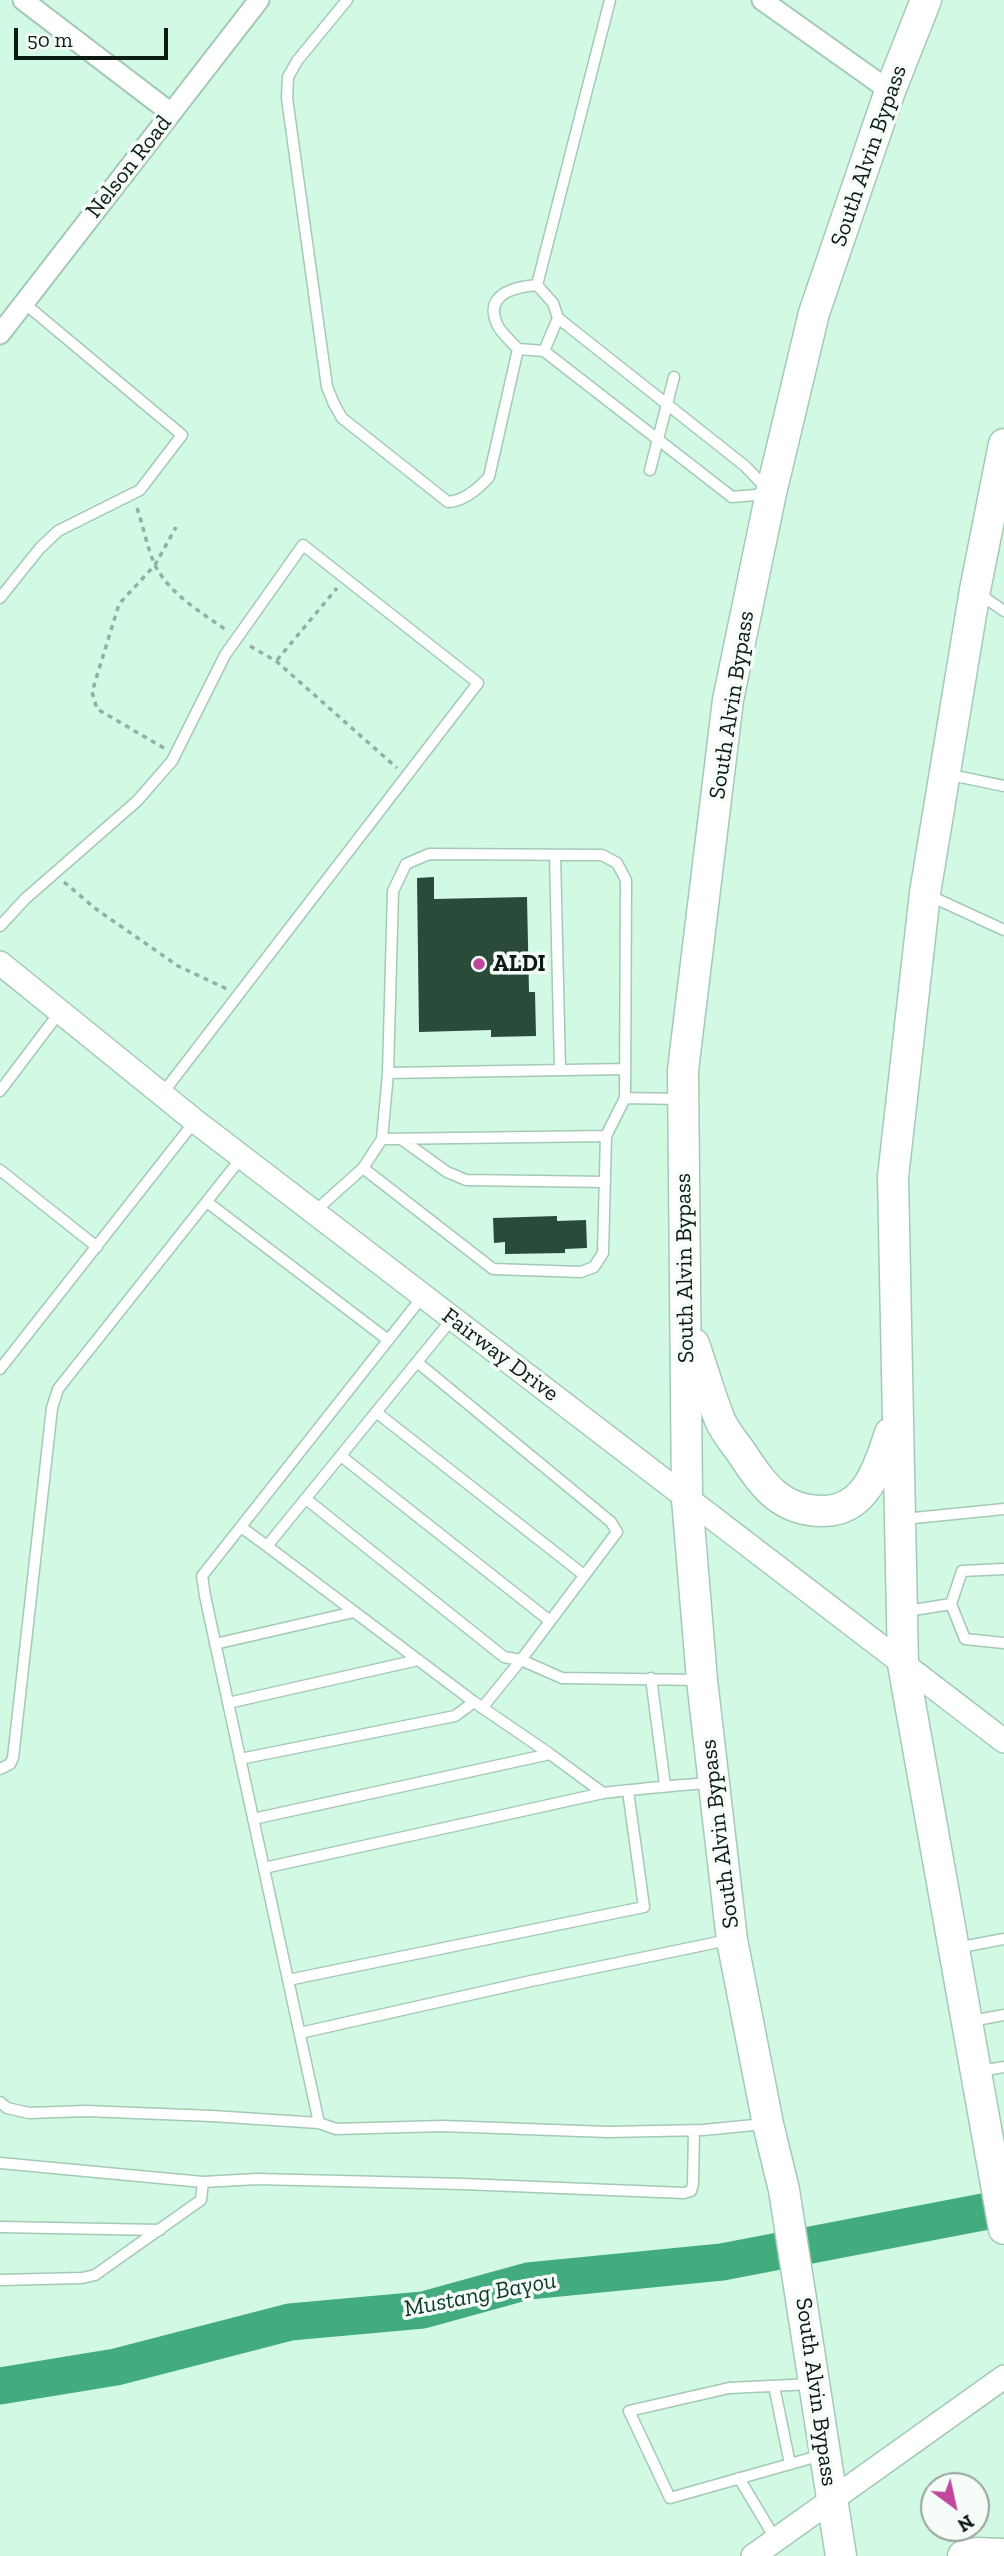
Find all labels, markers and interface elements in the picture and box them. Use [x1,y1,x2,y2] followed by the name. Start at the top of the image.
[18,14,172,58] scale bar
[27,27,73,52] text: 50 m
[825,62,913,250] street label: South Alvin Bypass
[80,110,178,224] street label: Nelson Road
[703,609,761,801] street label: South Alvin Bypass
[493,950,546,978] place label: ALDI
[471,956,487,972] marker: ALDI
[670,1173,700,1363] street label: South Alvin Bypass
[436,1302,564,1408] street label: Fairway Drive
[695,1738,745,1930] street label: South Alvin Bypass
[401,2266,559,2324] water label: Mustang Bayou
[789,2296,843,2488] street label: South Alvin Bypass
[920,2472,990,2542] north arrow
[953,2510,978,2537] text: N

